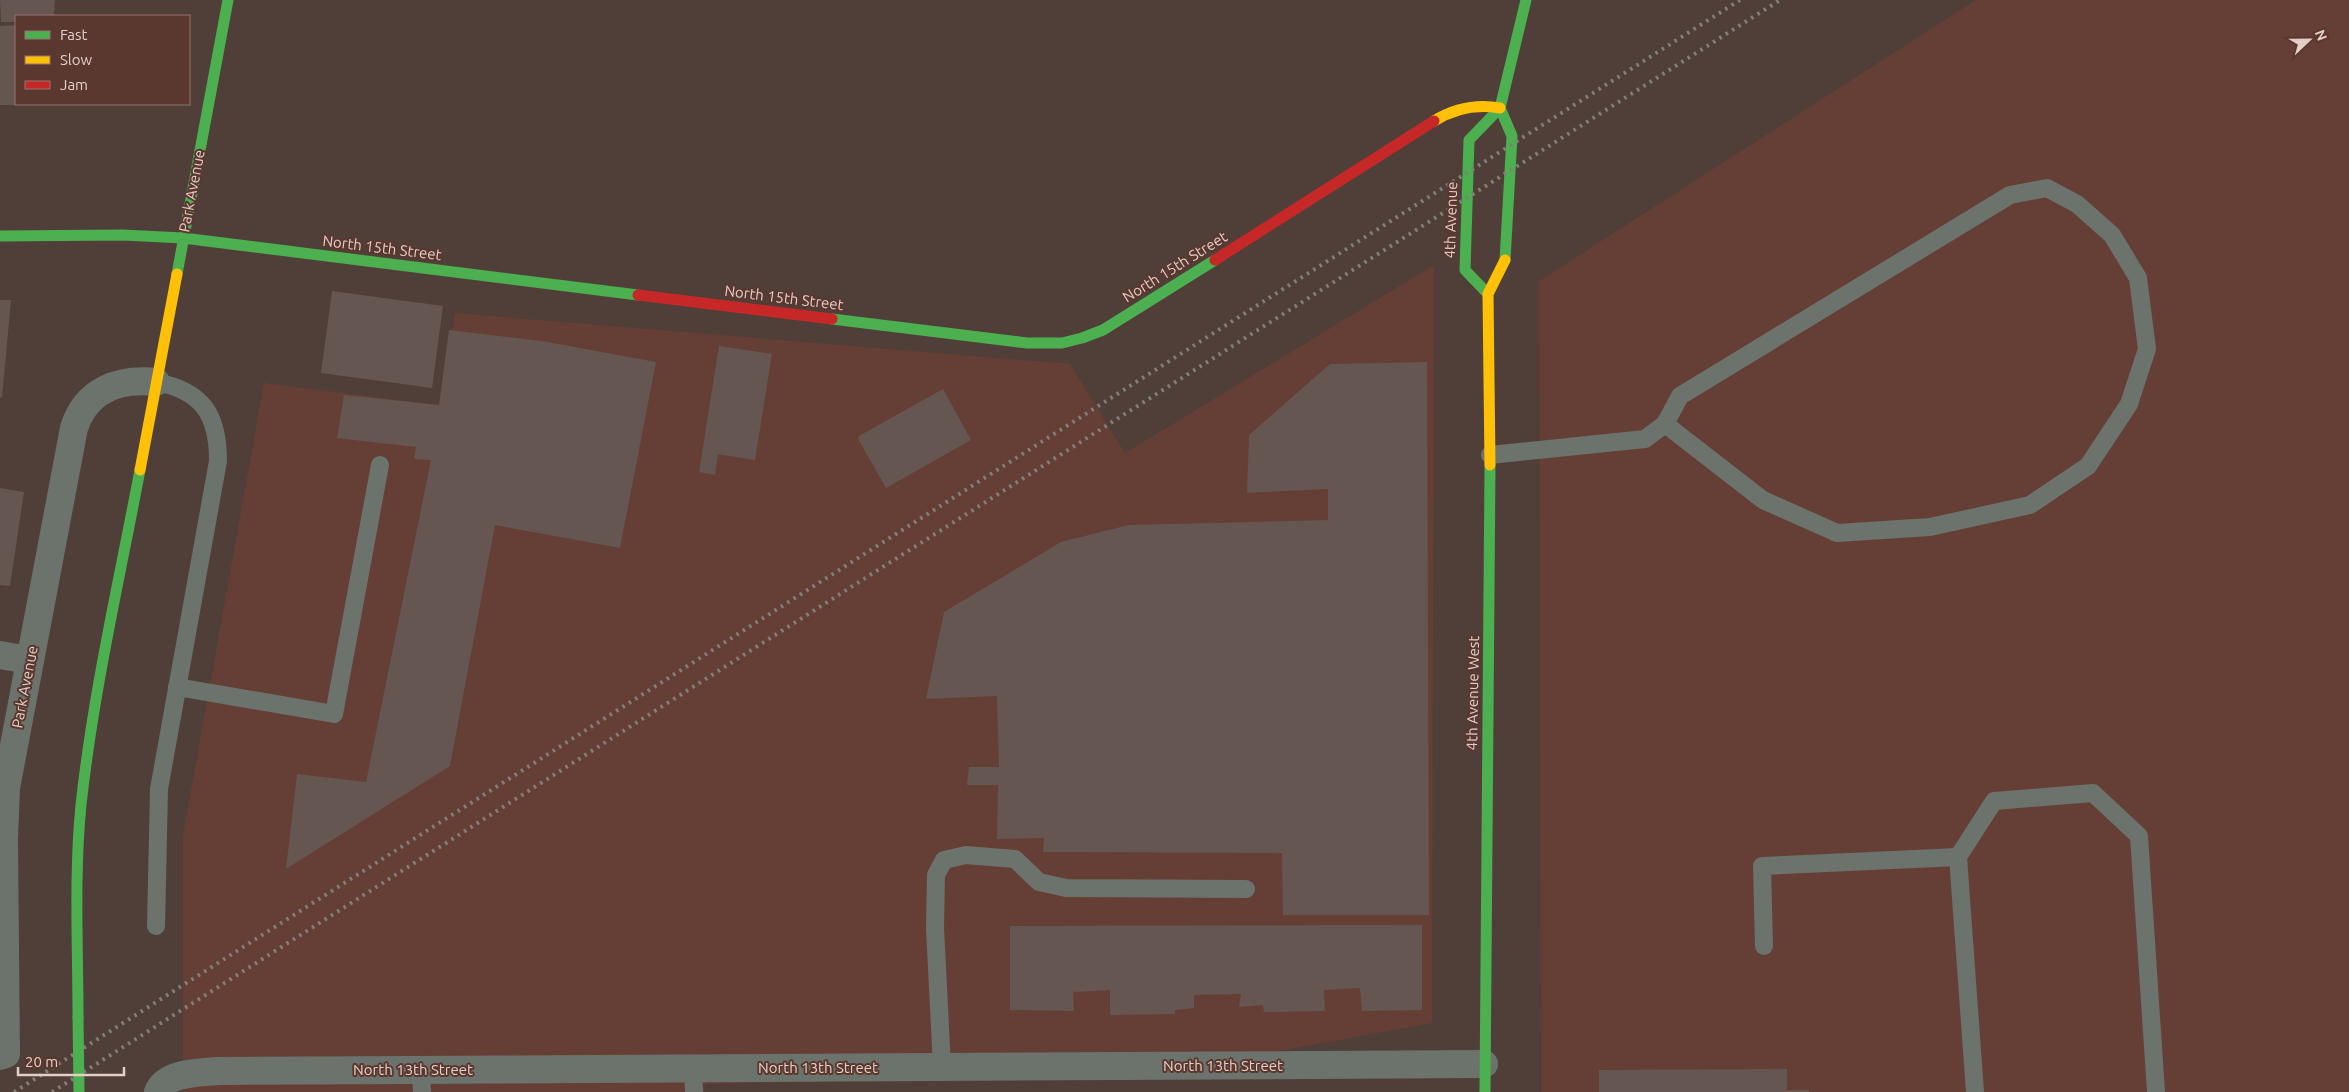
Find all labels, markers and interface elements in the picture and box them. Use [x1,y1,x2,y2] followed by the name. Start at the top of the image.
[15,15,190,105] legend
[2284,15,2334,65] north arrow
[60,26,88,43] text: Fast
[2312,27,2330,43] text: N
[60,51,93,68] text: Slow
[60,76,88,93] text: Jam
[175,148,208,234] street label: Park Avenue
[1441,181,1460,259] street label: 4th Avenue
[1119,228,1230,306] street label: North 15th Street
[322,232,443,263] street label: North 15th Street
[724,282,845,313] street label: North 15th Street
[1463,635,1482,750] street label: 4th Avenue West
[8,644,41,730] street label: Park Avenue
[18,1044,124,1076] scale bar
[25,1053,58,1070] text: 20 m
[1163,1057,1283,1074] street label: North 13th Street
[758,1059,878,1076] street label: North 13th Street
[353,1061,473,1078] street label: North 13th Street

